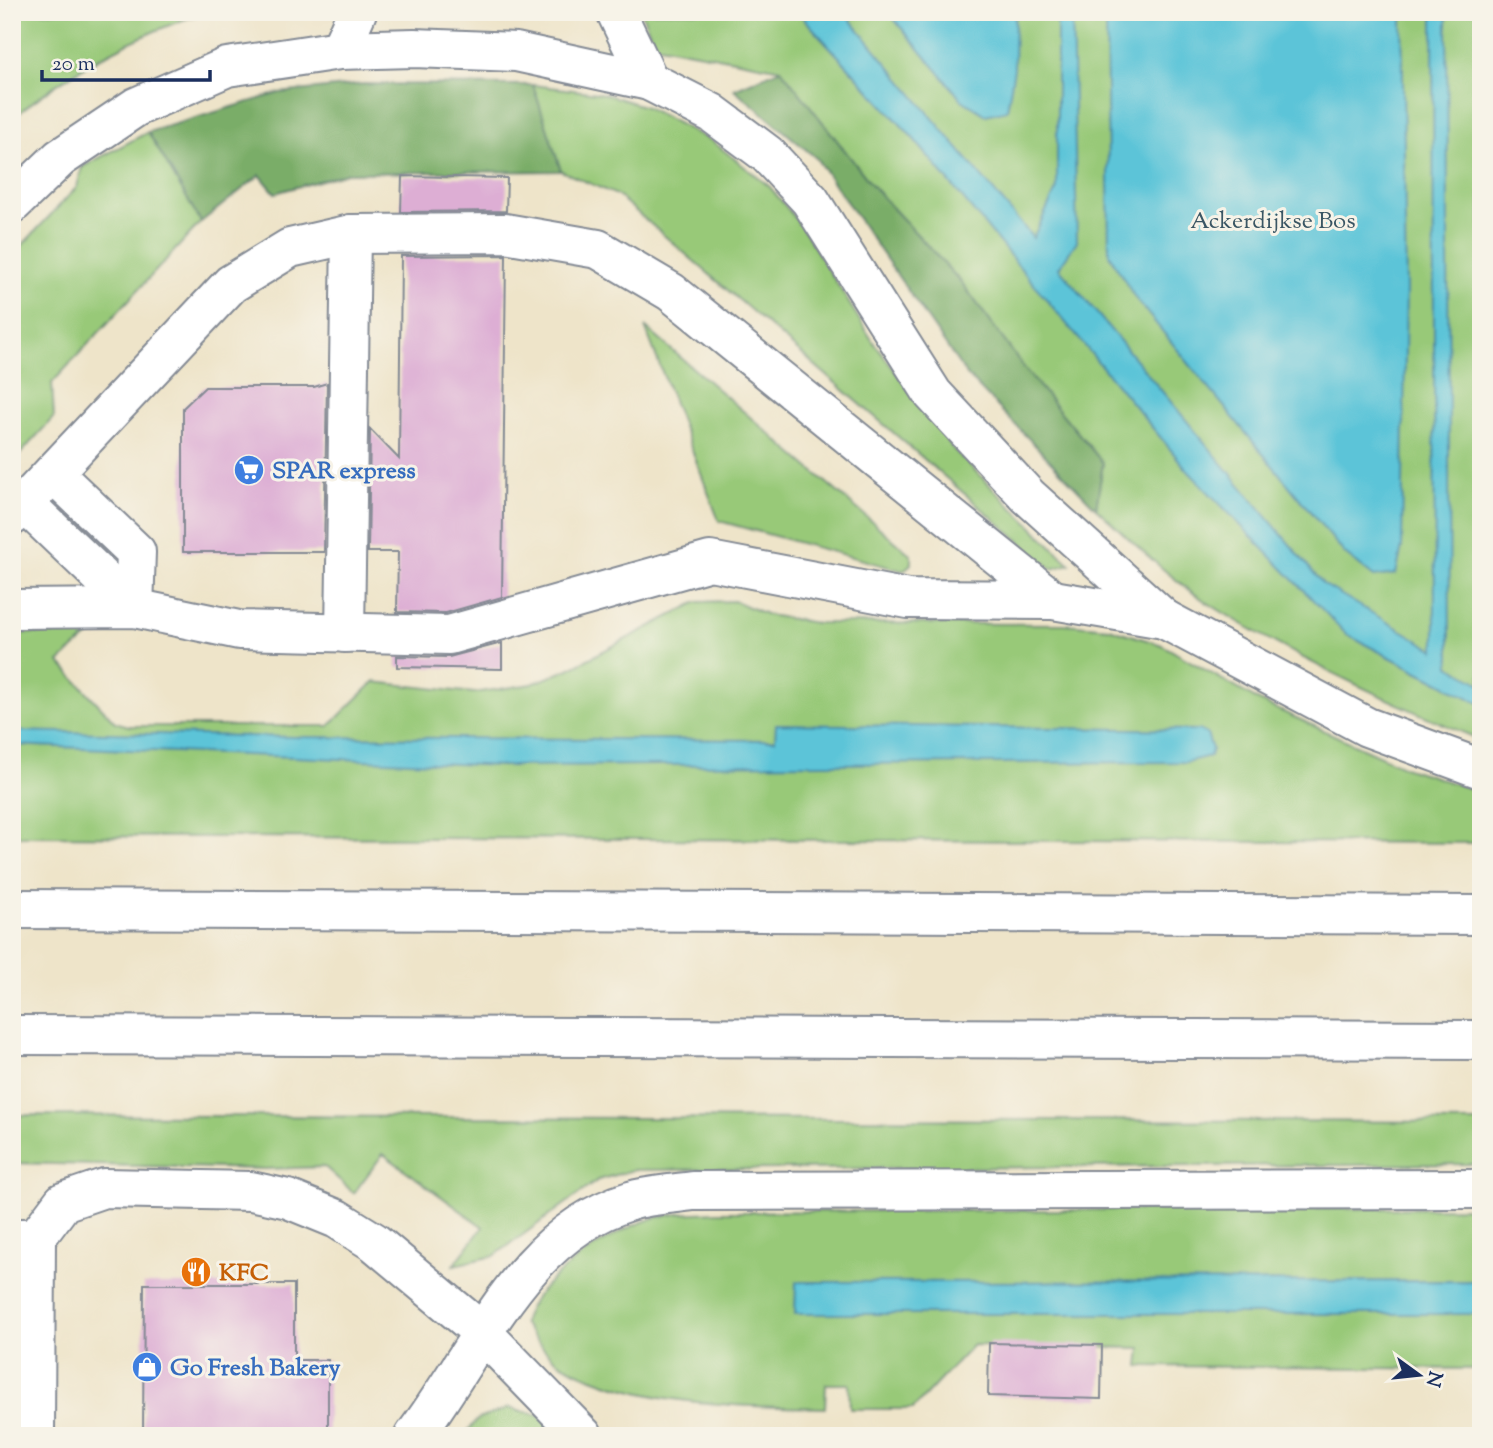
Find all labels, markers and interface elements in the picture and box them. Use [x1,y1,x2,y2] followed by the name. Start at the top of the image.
[42,38,210,82] scale bar
[52,50,95,80] text: 20 m
[1190,205,1356,239] park label: Ackerdijkse Bos
[232,453,266,487] supermarket icon: SPAR express
[272,455,416,489] place label: SPAR express
[179,1255,213,1289] restaurant icon: KFC
[219,1257,269,1291] place label: KFC
[1384,1340,1454,1410] north arrow
[130,1350,164,1384] shop icon: Go Fresh Bakery
[170,1352,341,1386] place label: Go Fresh Bakery
[1418,1368,1448,1390] text: N

